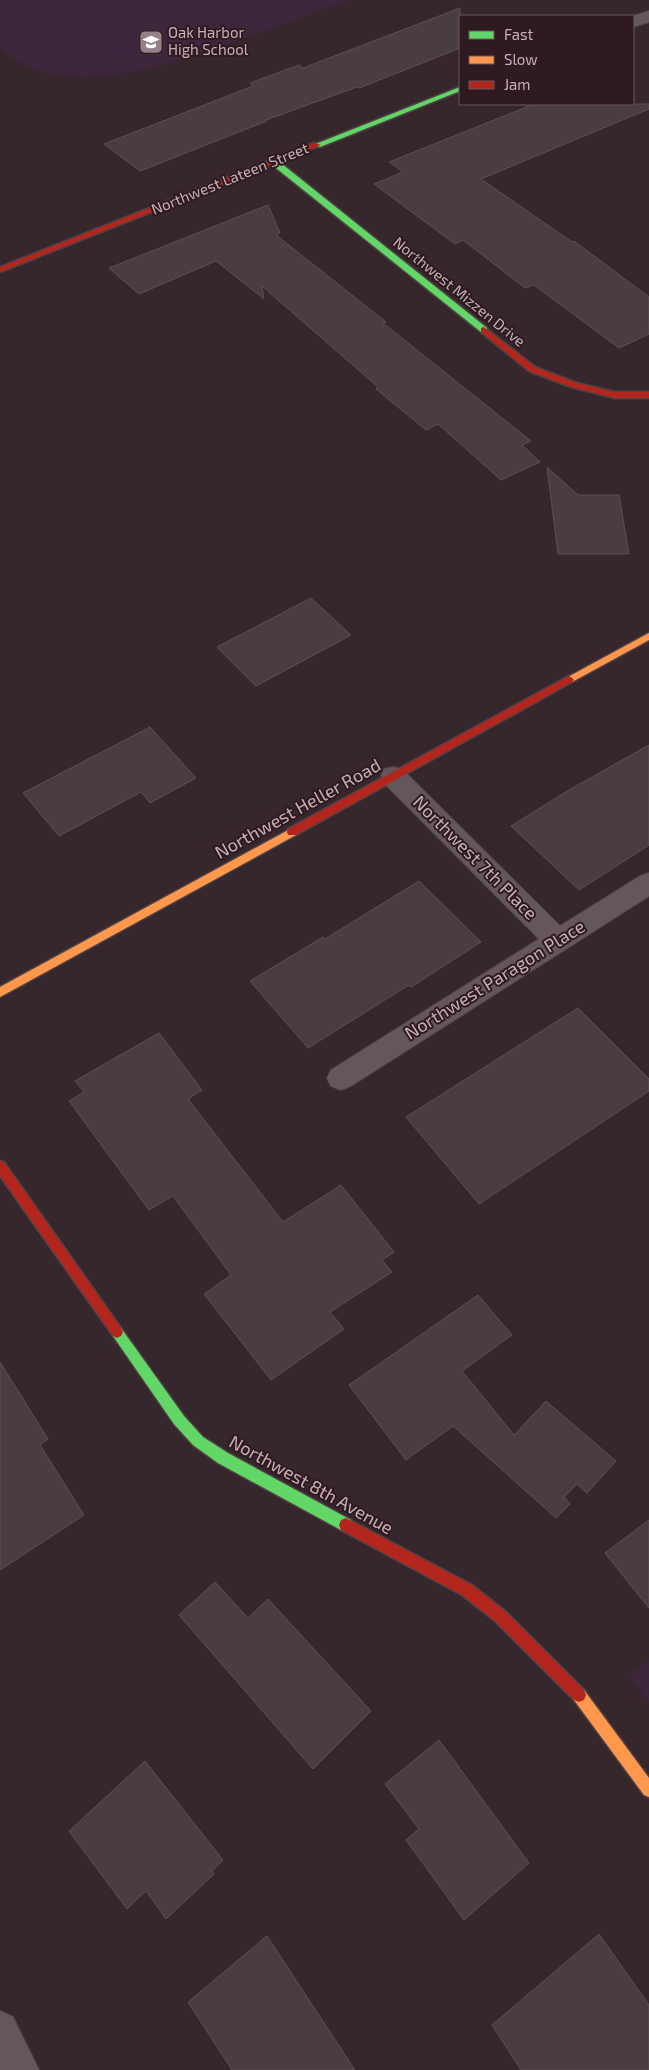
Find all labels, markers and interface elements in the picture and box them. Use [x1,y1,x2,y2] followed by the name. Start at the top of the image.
[459,15,634,105] legend
[168,23,249,58] place label: Oak Harbor High School
[504,25,534,43] text: Fast
[138,29,164,55] school or university icon: Oak Harbor High School
[504,50,538,68] text: Slow
[504,75,530,93] text: Jam
[148,138,311,218] street label: Northwest Lateen Street
[390,232,529,350] street label: Northwest Mizzen Drive
[211,753,384,863] street label: Northwest Heller Road
[409,791,542,924] street label: Northwest 7th Place
[400,915,589,1044] street label: Northwest Paragon Place
[226,1430,397,1538] street label: Northwest 8th Avenue

